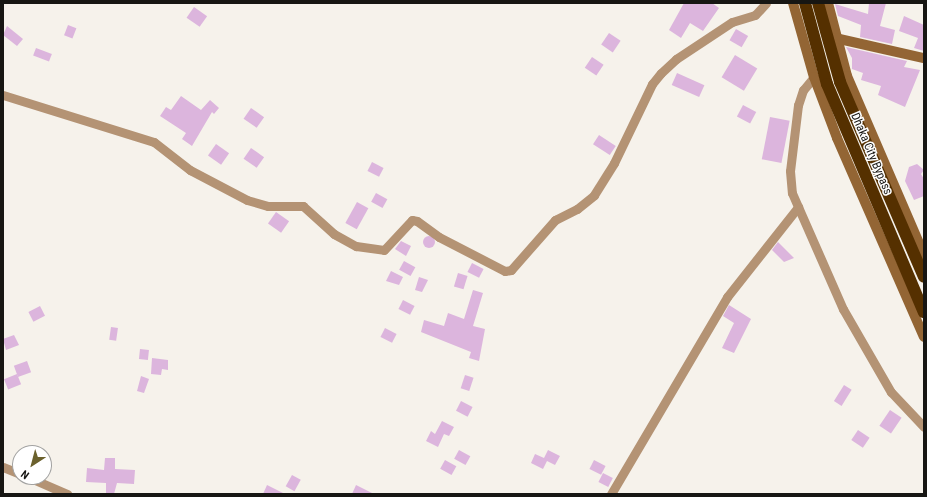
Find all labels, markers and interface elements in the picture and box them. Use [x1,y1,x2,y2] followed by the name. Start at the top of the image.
[847,111,895,197] street label: Dhaka City Bypass
[12,445,52,485] north arrow
[19,467,32,482] text: N

